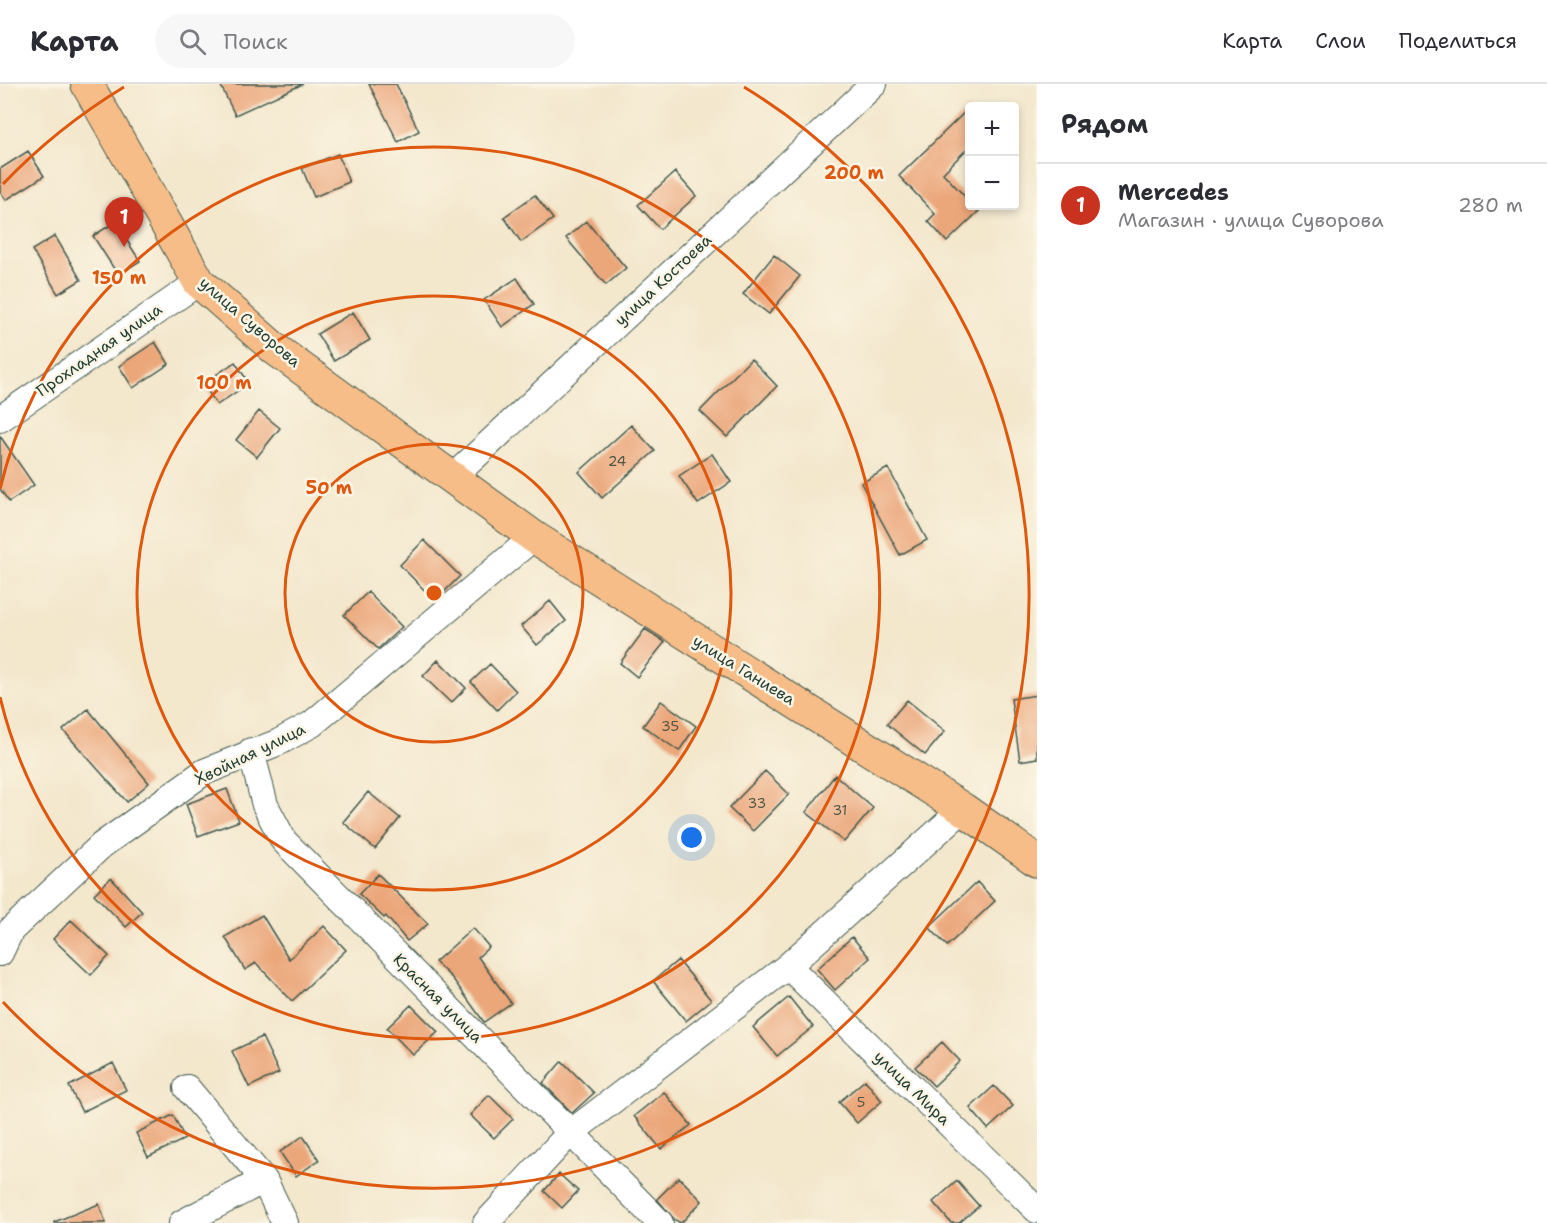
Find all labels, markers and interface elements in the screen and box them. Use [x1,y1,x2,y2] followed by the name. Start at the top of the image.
[155,14,575,68] search box
[30,22,119,60] text: Карта
[176,25,209,58] icon: search
[224,27,288,56] text: Поиск
[1222,27,1282,55] text: Карта
[1315,27,1366,55] text: Слои
[1399,27,1517,55] text: Поделиться
[965,102,1019,210] map controls
[965,102,1019,156] button: +
[1061,106,1148,141] text: Рядом
[965,156,1019,210] button: −
[824,161,885,185] text: 200 m
[1118,178,1229,207] text: Mercedes
[1076,192,1085,218] text: 1
[1458,192,1523,218] text: 280 m
[104,198,144,247] pin: 1
[1118,207,1384,233] text: Магазин · улица Суворова
[610,230,716,330] street label: улица Костоева
[92,266,147,290] text: 150 m
[195,272,305,372] street label: улица Суворова
[32,299,166,401] street label: Прохладная улица
[196,371,252,395] text: 100 m
[608,452,627,470] house number: 24
[306,476,353,500] text: 50 m
[424,583,444,603] centre of rings
[689,630,799,710] street label: улица Ганиева
[661,717,679,735] house number: 35
[191,718,309,790] street label: Хвойная улица
[748,794,766,812] house number: 33
[833,801,847,819] house number: 31
[677,823,706,852] your location
[389,949,487,1047] street label: Красная улица
[869,1046,955,1130] street label: улица Мира
[857,1093,865,1111] house number: 5

